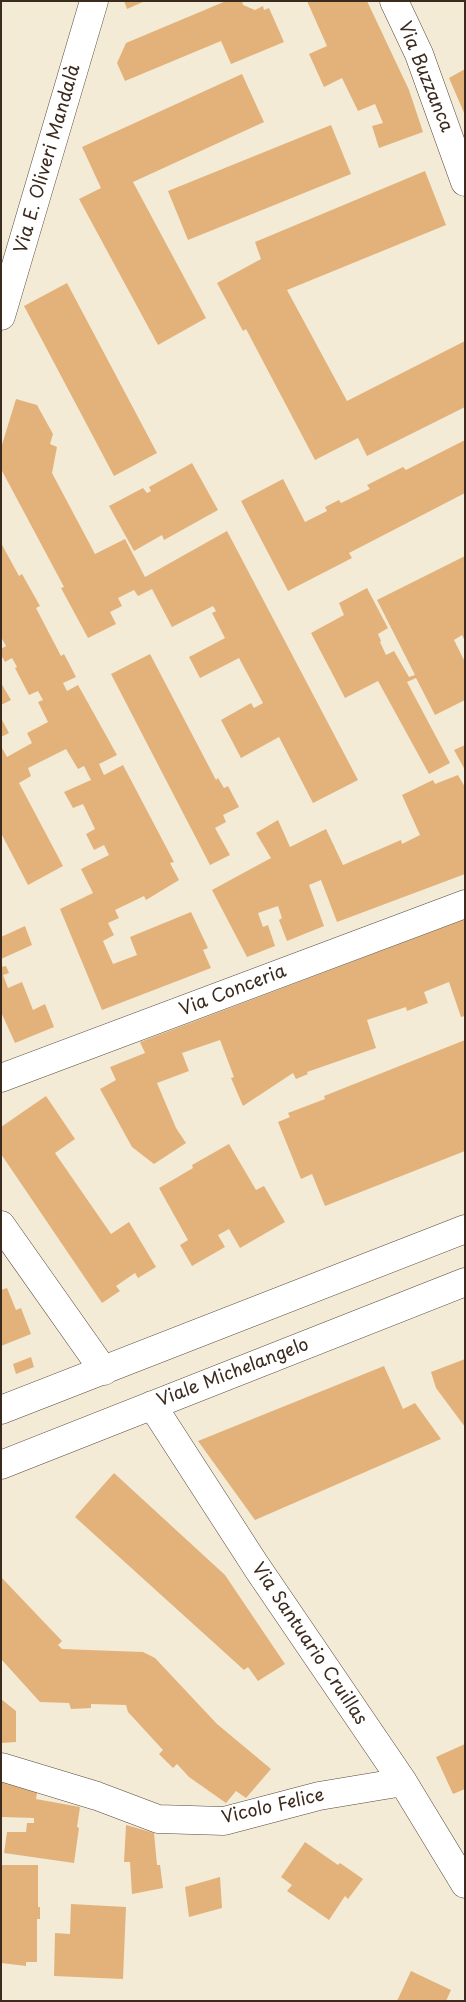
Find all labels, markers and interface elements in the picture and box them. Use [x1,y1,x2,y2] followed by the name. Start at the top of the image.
[393,19,457,135] street label: Via Buzzanca
[11,62,85,256] street label: Via E. Oliveri Mandalà
[177,961,289,1021] street label: Via Conceria
[154,1334,312,1412] street label: Viale Michelangelo
[247,1559,371,1729] street label: Via Santuario Cruillas
[220,1785,326,1829] street label: Vicolo Felice

